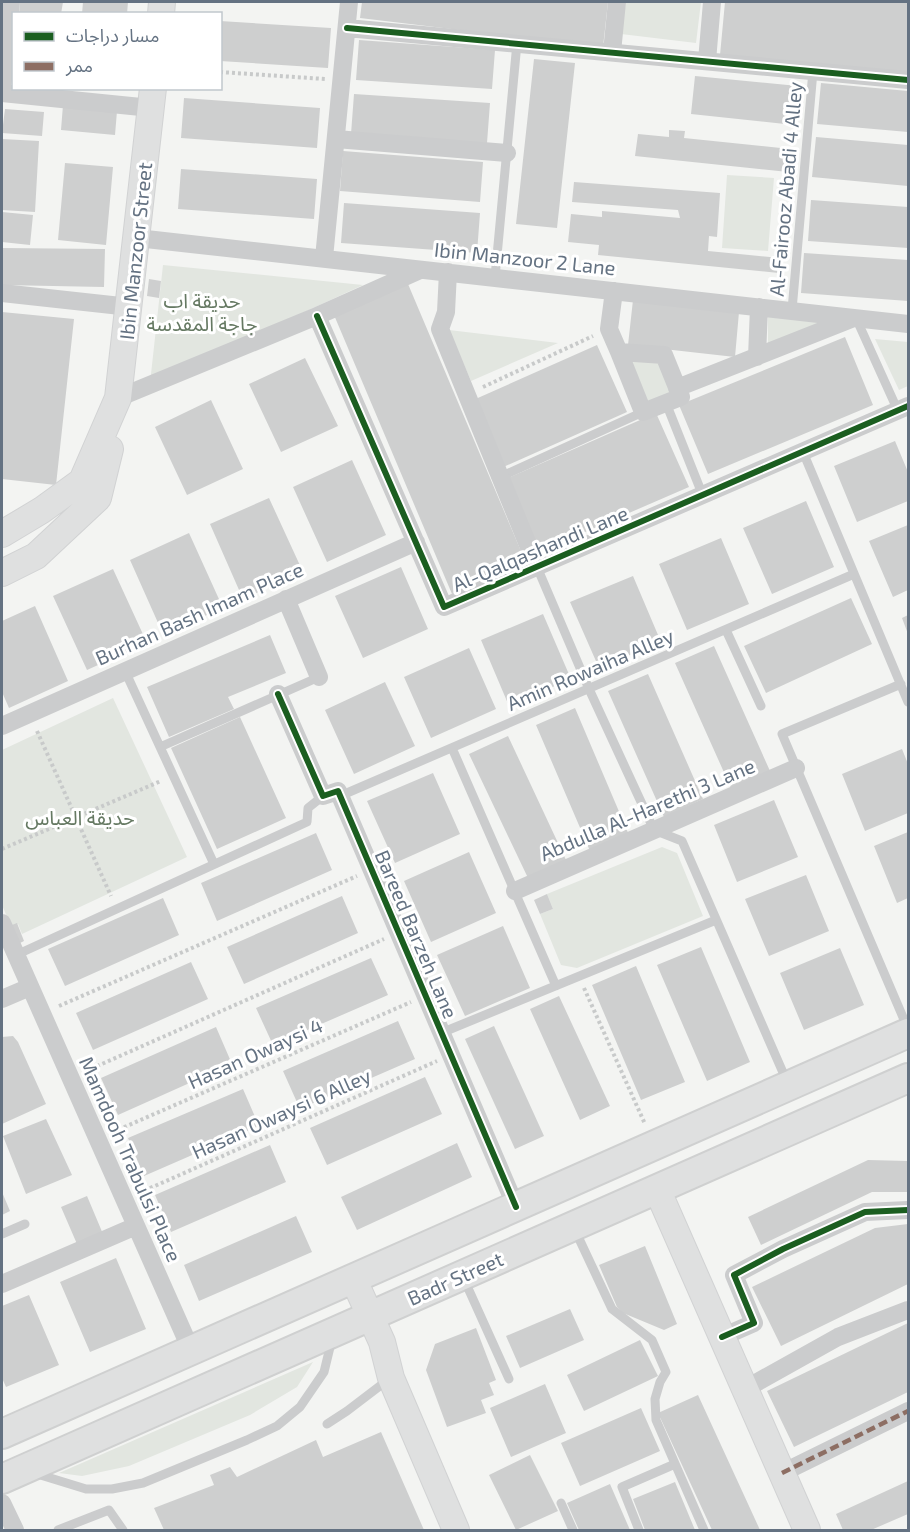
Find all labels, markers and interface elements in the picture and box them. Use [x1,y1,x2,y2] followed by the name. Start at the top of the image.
[12,12,222,90] legend
[66,24,159,47] text: مسار دراجات
[65,54,93,77] text: ممر
[764,80,806,297] street label: Al-Fairooz Abadi 4 Alley
[114,161,156,341] street label: Ibin Manzoor Street
[433,237,617,279] street label: Ibin Manzoor 2 Lane
[146,288,258,335] park label: حديقة اب جاجة المقدسة
[449,500,631,596] street label: Al-Qalqashandi Lane
[91,556,307,670] street label: Burhan Bash Imam Place
[503,623,677,715] street label: Amin Rowaiha Alley
[536,753,758,865] street label: Abdulla Al-Harethi 3 Lane
[25,805,135,830] park label: حديقة العباس
[371,846,463,1022] street label: Bareed Barzeh Lane
[184,1013,326,1093] street label: Hasan Owaysi 4
[75,1053,187,1265] street label: Mamdooh Trabulsi Place
[188,1063,375,1163] street label: Hasan Owaysi 6 Alley
[403,1246,507,1310] street label: Badr Street

